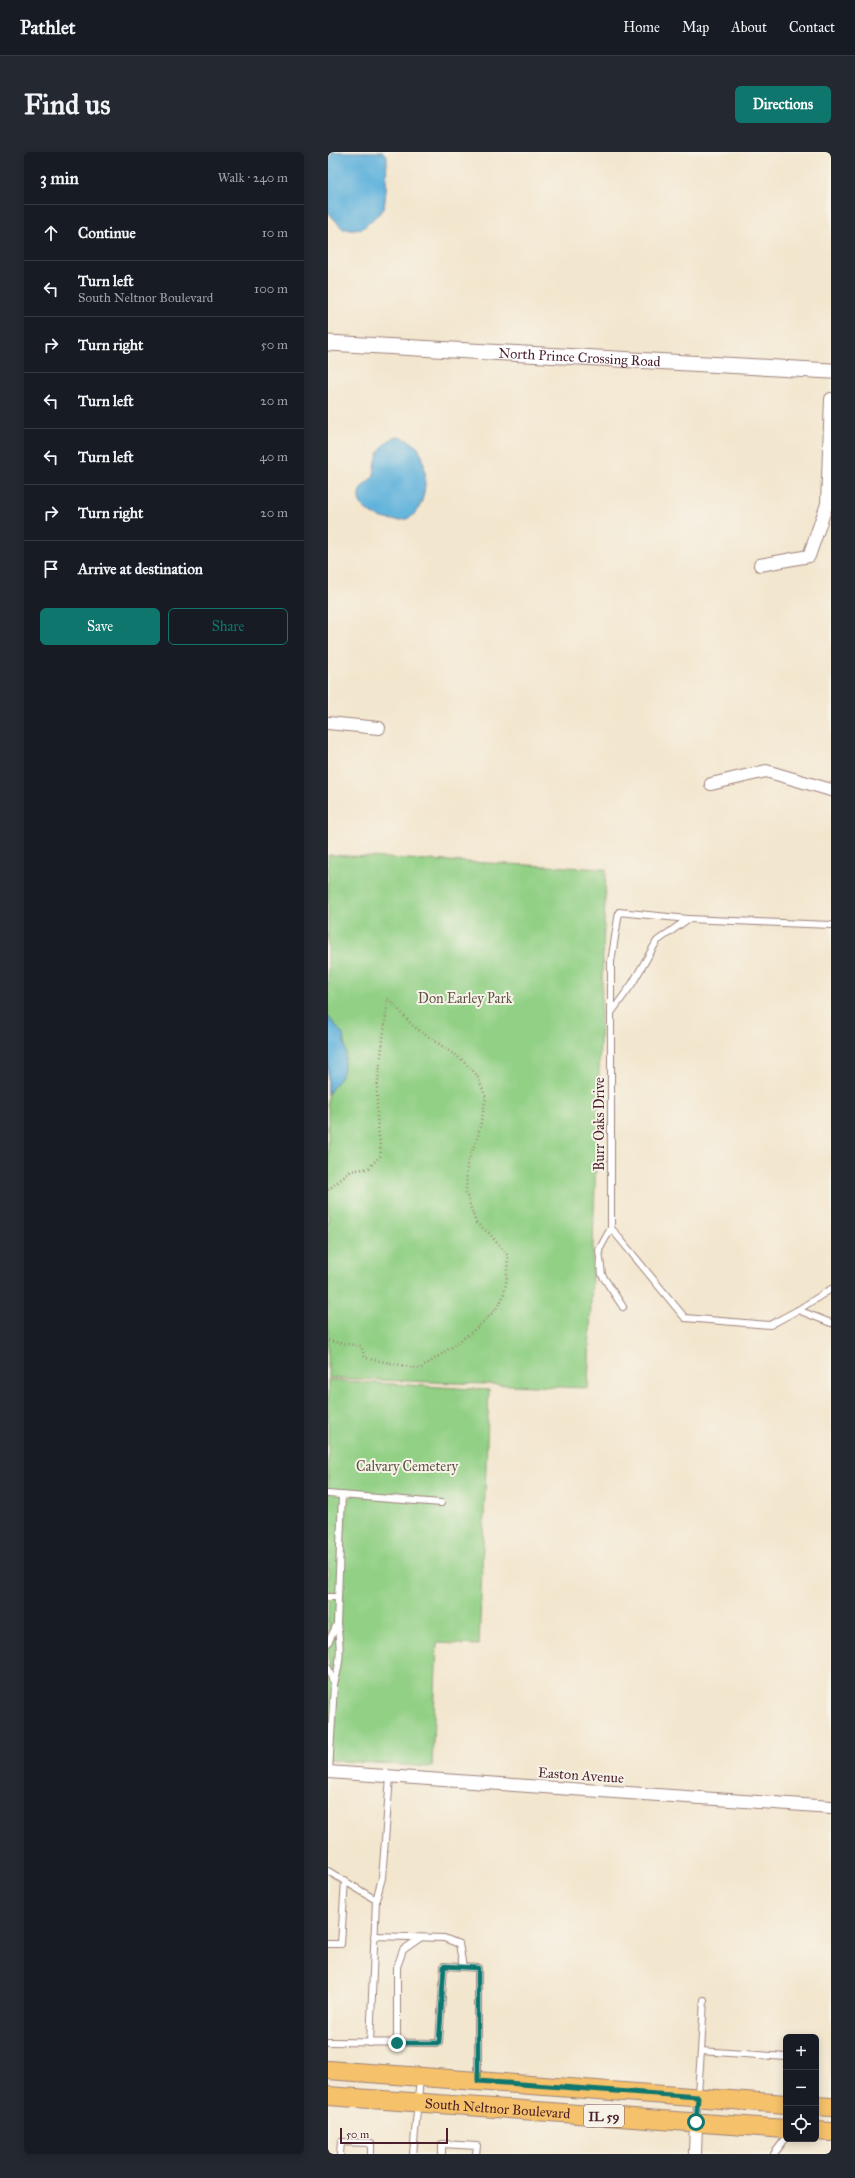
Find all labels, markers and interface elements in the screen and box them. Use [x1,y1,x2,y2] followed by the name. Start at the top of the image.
[20,16,76,39] text: Pathlet
[623,19,660,36] text: Home
[682,19,709,36] text: Map
[731,19,767,36] text: About
[789,19,835,36] text: Contact
[735,86,831,123] button: Directions
[24,87,110,122] text: Find us
[40,168,79,189] text: 3 min
[218,170,288,186] text: Walk · 240 m
[40,222,62,244] icon: ahead
[78,224,136,242] text: Continue
[262,225,288,241] text: 10 m
[78,272,134,290] text: Turn left
[40,278,62,300] icon: left
[254,281,288,297] text: 100 m
[78,290,213,306] text: South Neltnor Boulevard
[40,334,62,356] icon: right
[78,336,143,354] text: Turn right
[261,337,288,353] text: 50 m
[498,345,661,370] street label: North Prince Crossing Road
[40,390,62,412] icon: left
[78,392,134,410] text: Turn left
[260,393,288,409] text: 20 m
[40,446,62,468] icon: left
[78,448,134,466] text: Turn left
[259,449,288,465] text: 40 m
[40,502,62,524] icon: right
[78,504,143,522] text: Turn right
[260,505,288,521] text: 20 m
[40,558,62,580] icon: arrive
[78,560,203,578] text: Arrive at destination
[40,608,160,645] button: Save
[168,608,288,645] button: Share
[418,990,513,1007] park label: Don Earley Park
[591,1077,608,1171] street label: Burr Oaks Drive
[356,1458,458,1475] park label: Calvary Cemetery
[538,1764,625,1787] street label: Easton Avenue
[388,2034,406,2052] route end
[783,2034,819,2142] map controls
[783,2034,819,2070] button: +
[783,2070,819,2106] button: −
[424,2095,571,2122] street label: South Neltnor Boulevard
[584,2105,624,2127] road number: IL 59
[783,2106,819,2142] button: locate
[687,2113,705,2131] route start
[340,2126,448,2145] scale bar
[346,2128,369,2141] text: 50 m

